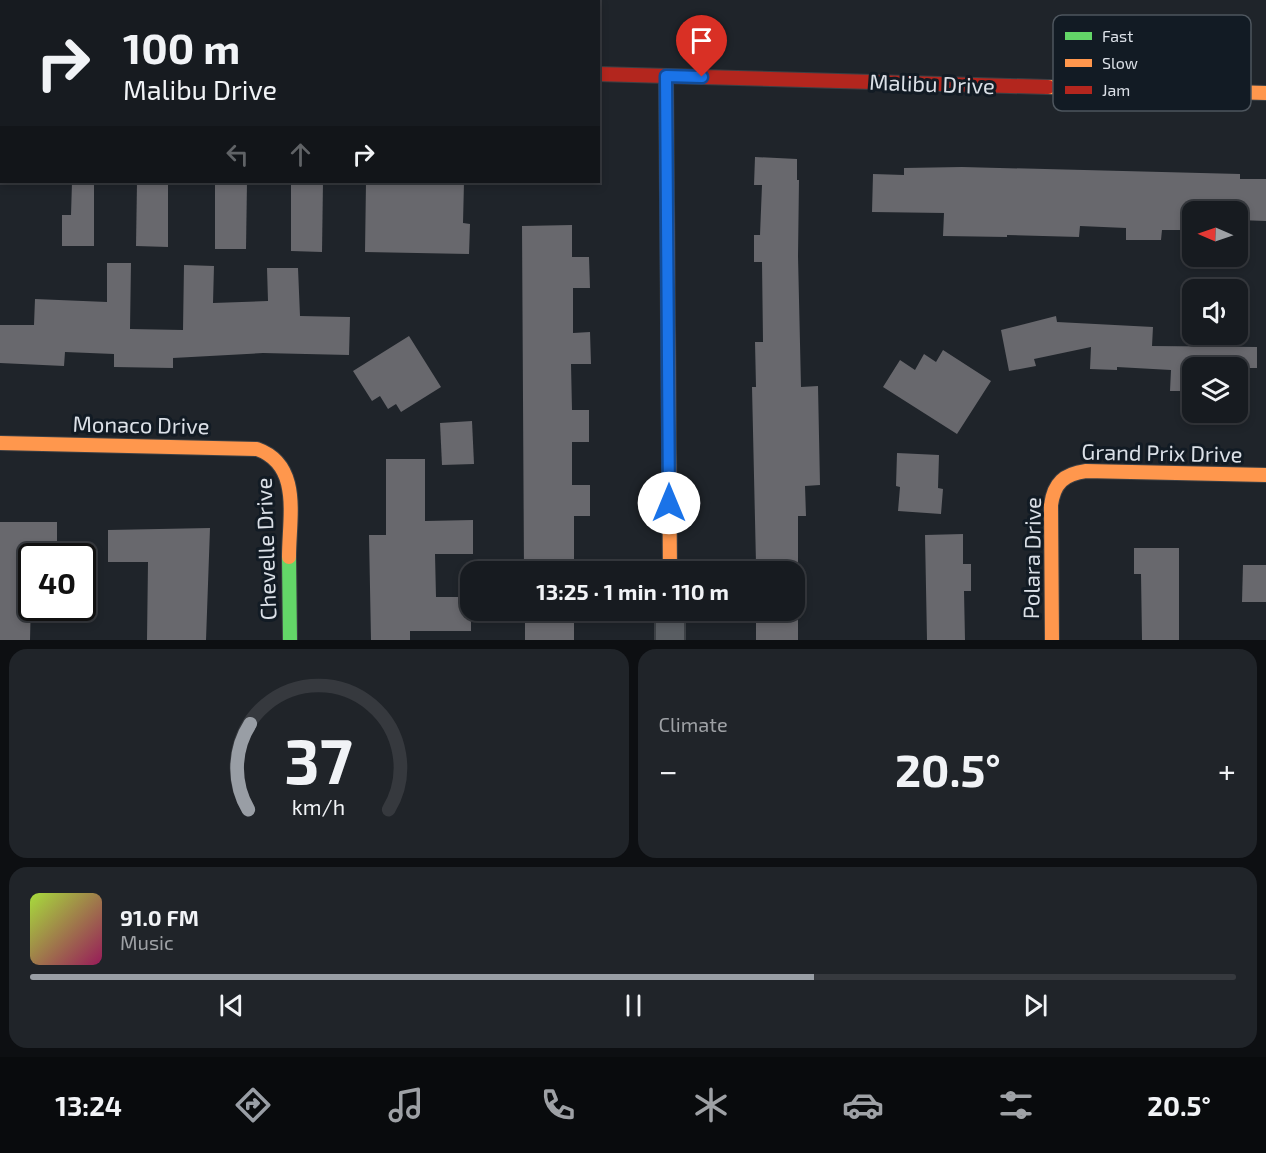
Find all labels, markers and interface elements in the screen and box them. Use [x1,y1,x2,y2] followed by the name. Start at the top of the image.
[676,15,727,77] pin
[1053,15,1251,111] legend
[123,22,240,72] text: 100 m
[24,24,102,102] icon: right
[685,24,718,57] icon: arrive
[1102,26,1133,45] text: Fast
[1102,53,1138,72] text: Slow
[869,68,995,98] street label: Malibu Drive
[123,73,277,105] text: Malibu Drive
[1102,80,1130,99] text: Jam
[221,138,254,171] icon: left
[284,138,317,171] icon: ahead
[347,138,380,171] icon: right
[1182,201,1248,267] north arrow
[1182,201,1248,423] map controls
[1182,279,1248,345] button: sound
[1182,357,1248,423] button: layers
[72,410,210,438] street label: Monaco Drive
[1081,438,1243,466] street label: Grand Prix Drive
[637,471,701,535] position arrow
[250,477,280,621] street label: Chevelle Drive
[1017,497,1045,619] street label: Polara Drive
[18,543,96,621] speed limit sign: 40
[536,578,729,604] text: 13:25 · 1 min · 110 m
[659,712,728,736] text: Climate
[285,722,353,797] text: 37
[895,742,1001,796] text: 20.5°
[659,750,678,790] text: −
[1218,750,1236,790] text: +
[292,795,345,820] text: km/h
[120,904,199,930] text: 91.0 FM
[120,930,174,954] text: Music
[215,989,248,1022] icon: previous
[617,989,650,1022] icon: pause
[1019,989,1052,1022] icon: next
[232,1084,274,1126] icon: directions
[385,1084,427,1126] icon: music
[537,1084,579,1126] icon: phone
[690,1084,732,1126] icon: climate
[842,1084,884,1126] icon: car
[995,1084,1037,1126] icon: filters
[55,1089,122,1121] text: 13:24
[1147,1089,1211,1121] text: 20.5°

